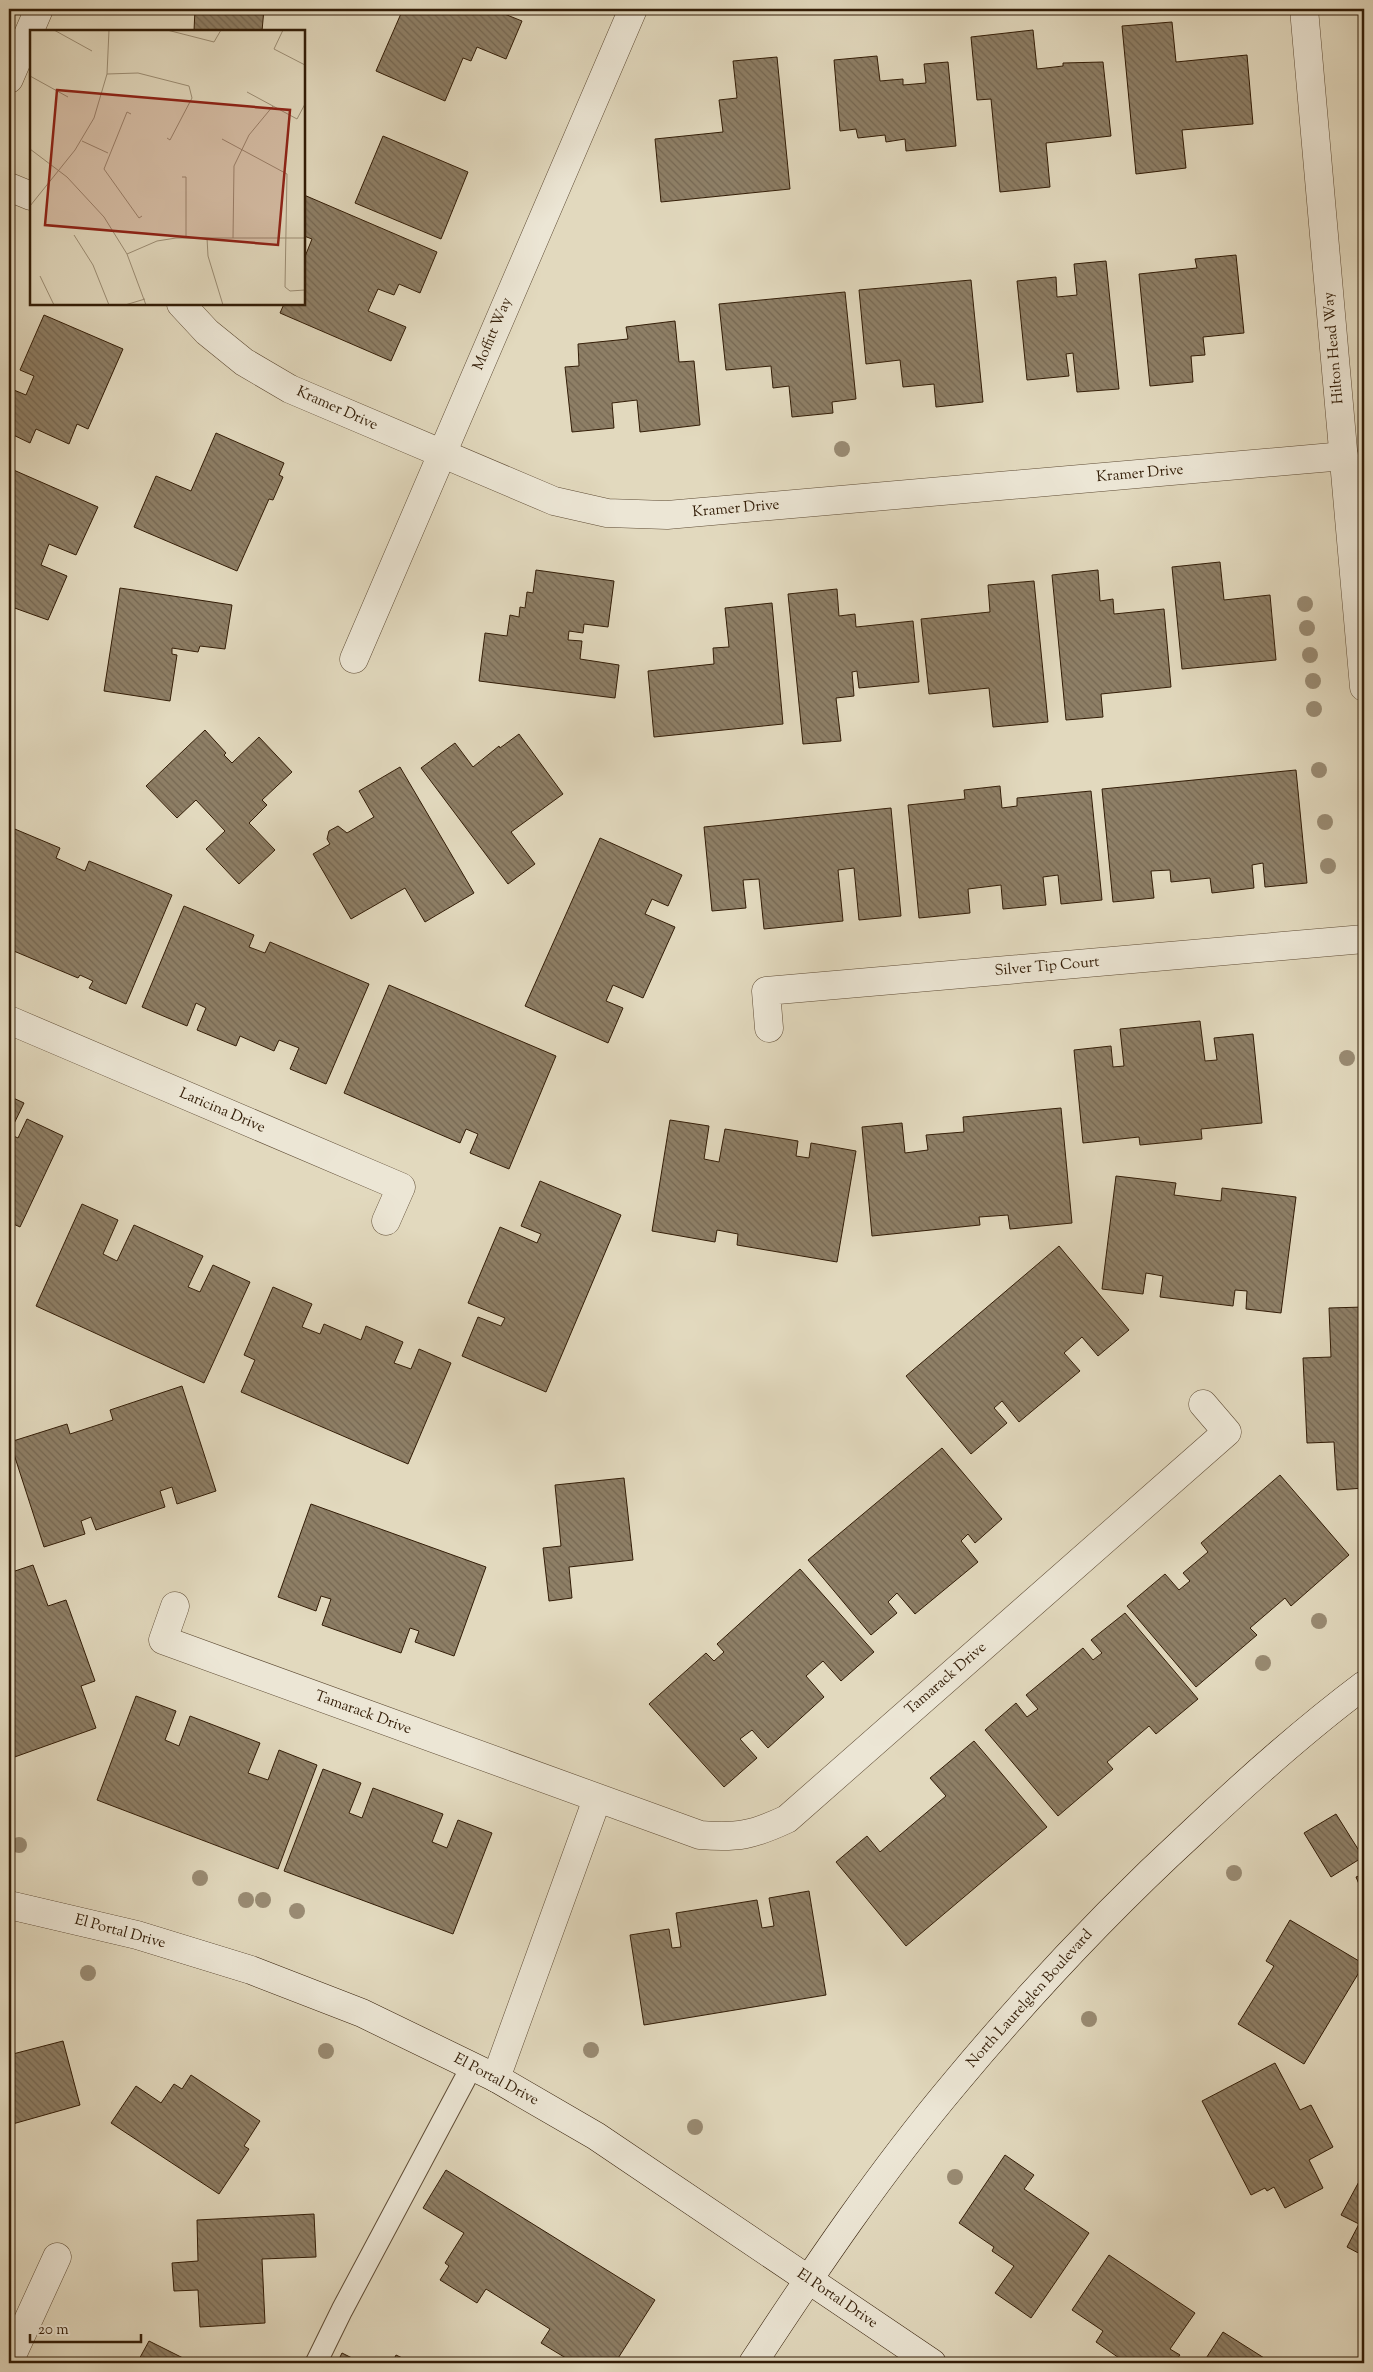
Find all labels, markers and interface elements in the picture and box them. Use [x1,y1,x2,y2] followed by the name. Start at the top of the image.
[30,30,305,305] inset map
[1319,290,1349,405] street label: Hilton Head Way
[468,294,518,374] street label: Moffitt Way
[293,382,381,436] street label: Kramer Drive
[1096,460,1184,488] street label: Kramer Drive
[692,495,780,523] street label: Kramer Drive
[994,952,1100,982] street label: Silver Tip Court
[176,1083,268,1139] street label: Laricina Drive
[901,1638,991,1720] street label: Tamarack Drive
[312,1686,414,1740] street label: Tamarack Drive
[72,1910,168,1954] street label: El Portal Drive
[962,1925,1098,2073] street label: North Laurelglen Boulevard
[450,2049,542,2111] street label: El Portal Drive
[792,2264,882,2334] street label: El Portal Drive
[30,2312,141,2344] scale bar
[38,2320,69,2341] text: 20 m

